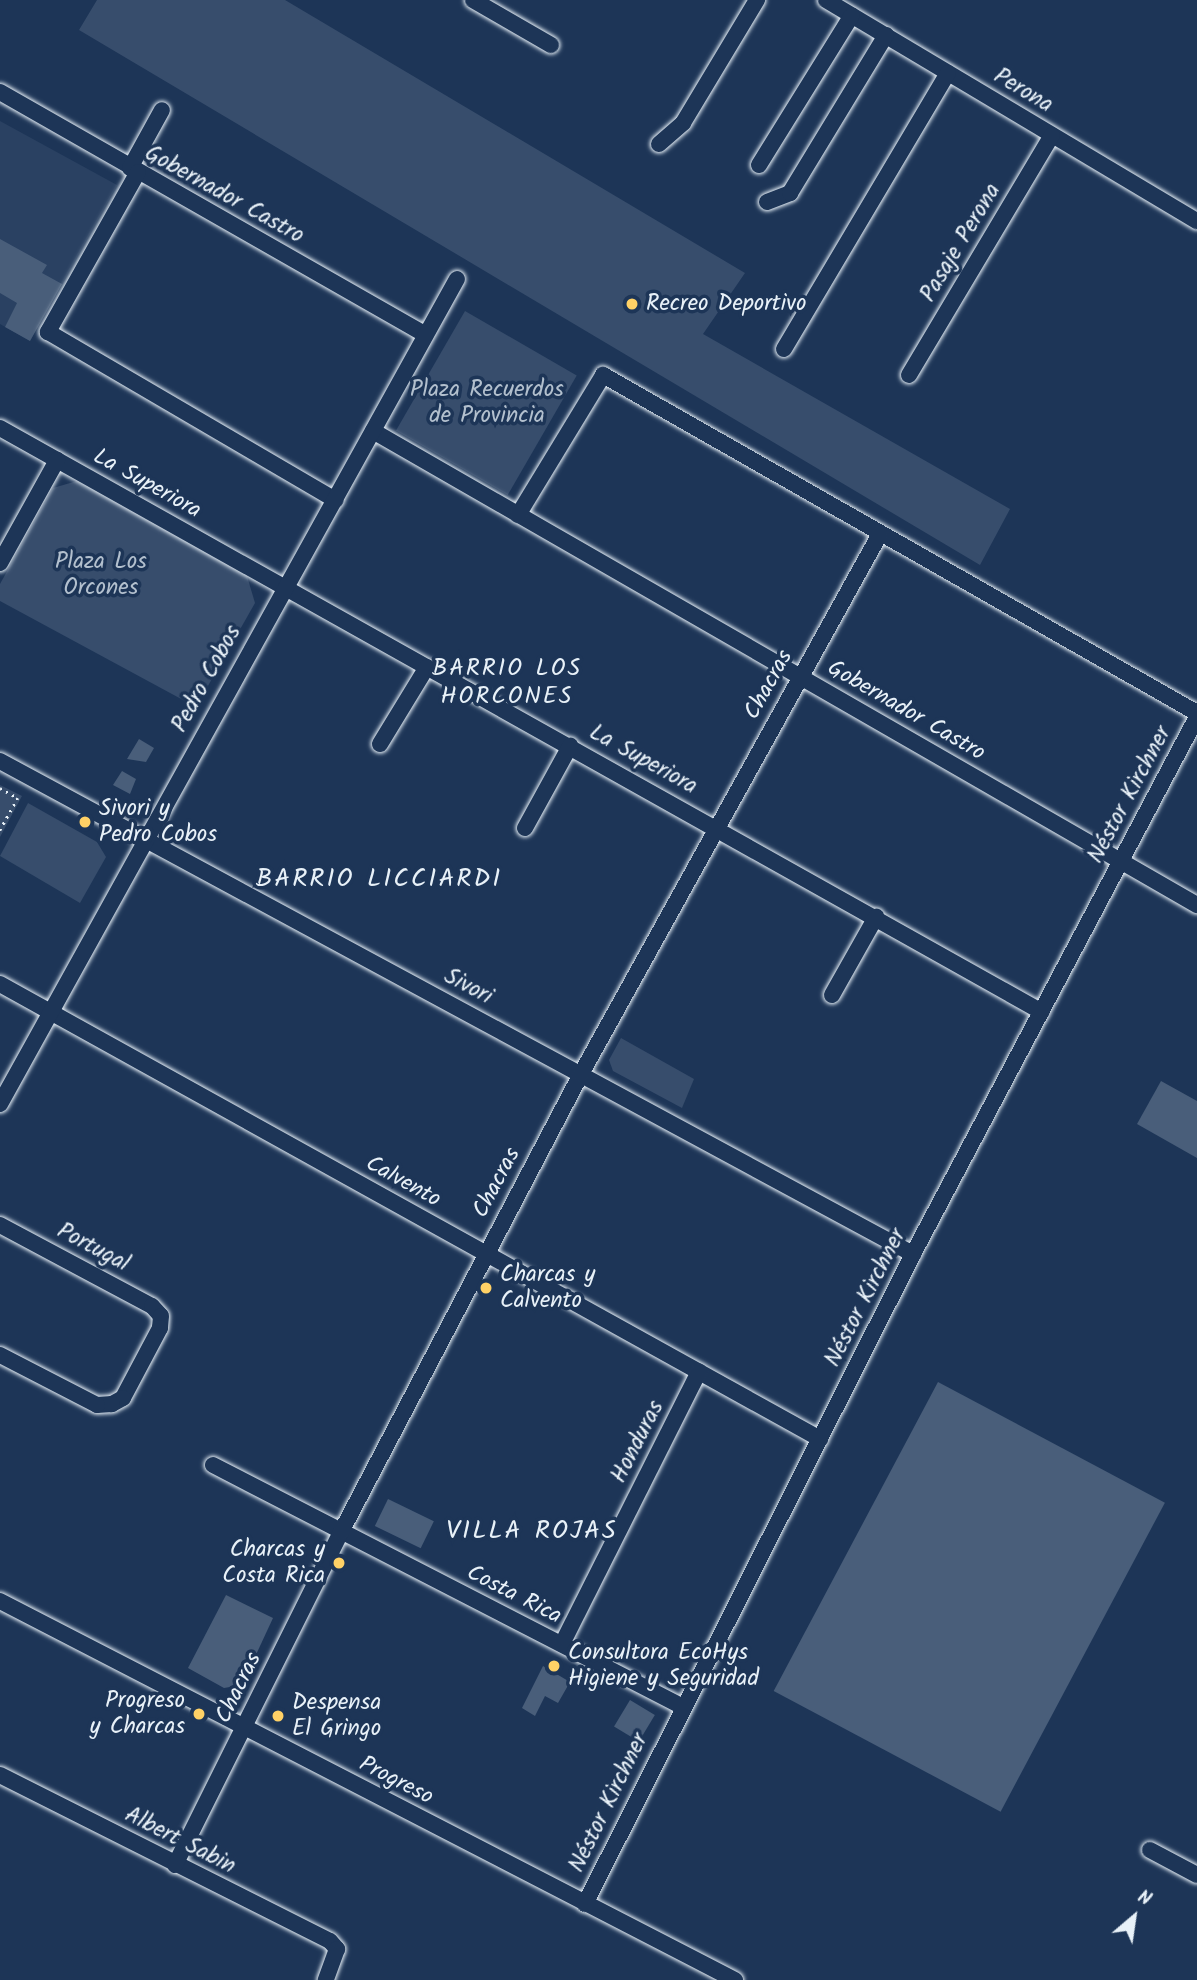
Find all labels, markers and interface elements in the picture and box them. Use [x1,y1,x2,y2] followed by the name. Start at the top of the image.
[988,63,1058,119] street label: Perona
[140,140,308,250] street label: Gobernador Castro
[915,179,1007,307] street label: Pasaje Perona
[646,290,806,318] place label: Recreo Deportivo
[624,296,640,312] marker: Recreo Deportivo
[410,376,564,430] park label: Plaza Recuerdos de Provincia
[88,443,206,525] street label: La Superiora
[55,548,147,602] park label: Plaza Los Orcones
[166,621,248,737] street label: Pedro Cobos
[739,645,799,725] street label: Chacras
[433,655,581,711] district label: BARRIO LOS HORCONES
[822,655,990,767] street label: Gobernador Castro
[584,719,702,801] street label: La Superiora
[1082,722,1178,868] street label: Néstor Kirchner
[99,795,217,849] place label: Sivori y Pedro Cobos
[77,814,93,830] marker: Sivori y Pedro Cobos
[258,864,500,896] district label: BARRIO LICCIARDI
[439,963,497,1011] street label: Sivori
[467,1143,527,1223] street label: Chacras
[361,1150,445,1214] street label: Calvento
[52,1218,134,1278] street label: Portugal
[819,1224,913,1372] street label: Néstor Kirchner
[500,1261,595,1315] place label: Charcas y Calvento
[478,1280,494,1296] marker: Charcas y Calvento
[606,1396,670,1488] street label: Honduras
[448,1516,616,1548] district label: VILLA ROJAS
[222,1536,325,1590] place label: Charcas y Costa Rica
[331,1555,347,1571] marker: Charcas y Costa Rica
[462,1559,566,1631] street label: Costa Rica
[568,1639,759,1693] place label: Consultora EcoHys Higiene y Seguridad
[210,1648,268,1728] street label: Chacras
[546,1658,562,1674] marker: Consultora EcoHys Higiene y Seguridad
[90,1687,185,1741] place label: Progreso y Charcas
[292,1689,381,1743] place label: Despensa El Gringo
[191,1706,207,1722] marker: Progreso y Charcas
[270,1708,286,1724] marker: Despensa El Gringo
[563,1729,655,1877] street label: Néstor Kirchner
[354,1751,438,1811] street label: Progreso
[120,1801,240,1881] street label: Albert Sabin
[1099,1882,1169,1952] north arrow
[1132,1883,1157,1915] text: N

